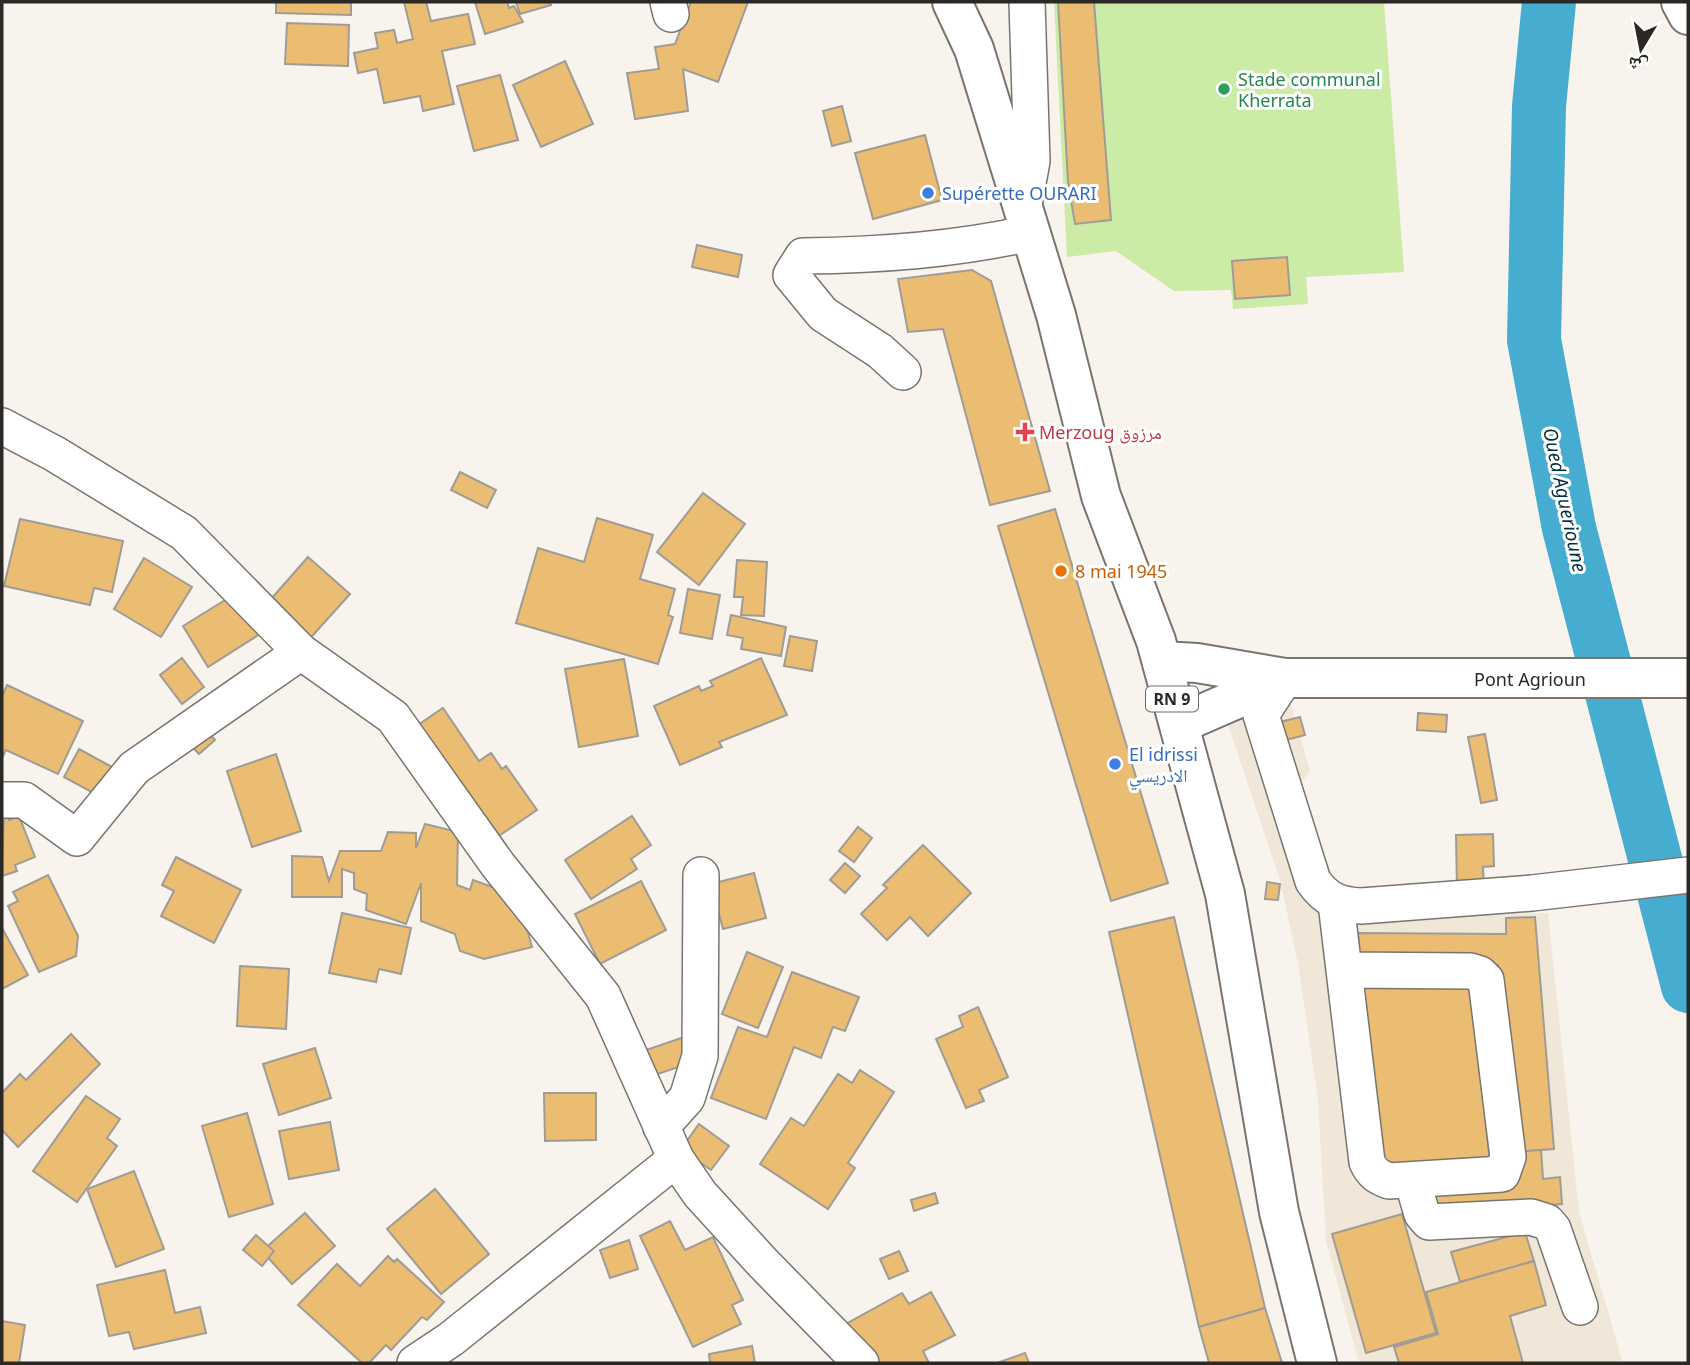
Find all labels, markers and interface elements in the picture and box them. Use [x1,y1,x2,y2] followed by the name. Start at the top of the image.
[1606,14,1676,84] north arrow
[1626,51,1650,80] text: ش
[1238,67,1381,112] place label: Stade communal Kherrata
[1216,81,1232,97] marker: Stade communal Kherrata
[942,181,1097,205] place label: Supérette OURARI
[920,185,936,201] marker: Supérette OURARI
[1039,420,1162,444] place label: Merzoug مرزوق
[1017,424,1033,440] marker: Merzoug مرزوق
[1537,425,1593,575] water label: Oued Aguerioune
[1075,559,1167,583] place label: 8 mai 1945
[1053,563,1069,579] marker: 8 mai 1945
[1474,667,1586,691] street label: Pont Agrioun
[1146,686,1198,712] road number: RN 9
[1129,742,1198,791] place label: El idrissi الادريسي
[1107,756,1123,772] marker: El idrissi الادريسي

